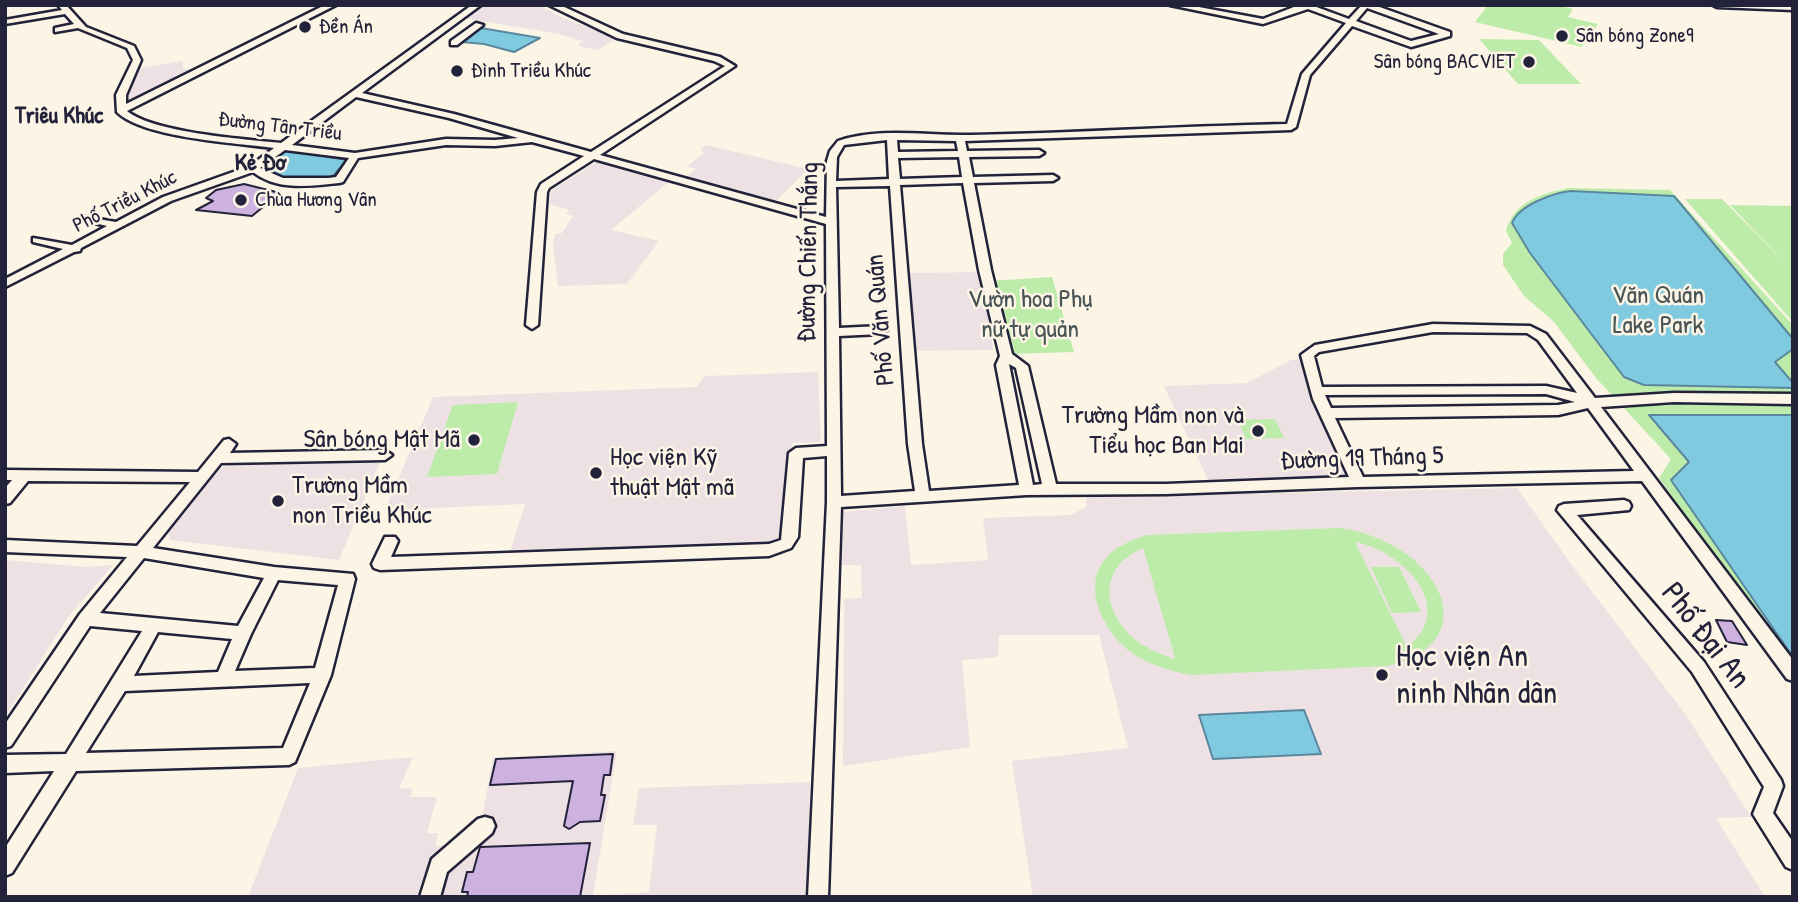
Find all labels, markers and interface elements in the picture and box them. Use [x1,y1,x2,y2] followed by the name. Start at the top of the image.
[319,14,373,40] place label: Đền Án
[297,19,313,35] marker: Đền Án
[1576,23,1694,49] place label: Sân bóng Zone9
[1554,28,1570,44] marker: Sân bóng Zone9
[1374,49,1515,75] place label: Sân bóng BACVIET
[1521,54,1537,70] marker: Sân bóng BACVIET
[471,58,591,84] place label: Đình Triều Khúc
[449,63,465,79] marker: Đình Triều Khúc
[15,103,103,131] district label: Triêu Khúc
[217,107,343,147] street label: Đường Tân Triều
[235,150,285,178] district label: Kẻ Đơ
[792,162,826,342] street label: Đường Chiến Thắng
[69,165,181,239] street label: Phố Triều Khúc
[255,187,377,213] place label: Chùa Hương Vân
[233,192,249,208] marker: Chùa Hương Vân
[860,253,902,387] street label: Phố Văn Quán
[1612,280,1704,342] park label: Văn Quán Lake Park
[968,284,1092,346] park label: Vườn hoa Phụ nữ tự quản
[1062,400,1244,462] place label: Trường Mầm non và Tiểu học Ban Mai
[1250,423,1266,439] marker: Trường Mầm non và Tiểu học Ban Mai
[303,424,460,456] place label: Sân bóng Mật Mã
[466,432,482,448] marker: Sân bóng Mật Mã
[1280,441,1444,477] street label: Đường 19 Tháng 5
[610,442,734,504] place label: Học viện Kỹ thuật Mật mã
[588,465,604,481] marker: Học viện Kỹ thuật Mật mã
[292,470,432,532] place label: Trường Mầm non Triều Khúc
[270,493,286,509] marker: Trường Mầm non Triều Khúc
[1652,575,1758,697] street label: Phố Đại An
[1396,638,1557,713] place label: Học viện An ninh Nhân dân
[1374,667,1390,683] marker: Học viện An ninh Nhân dân

